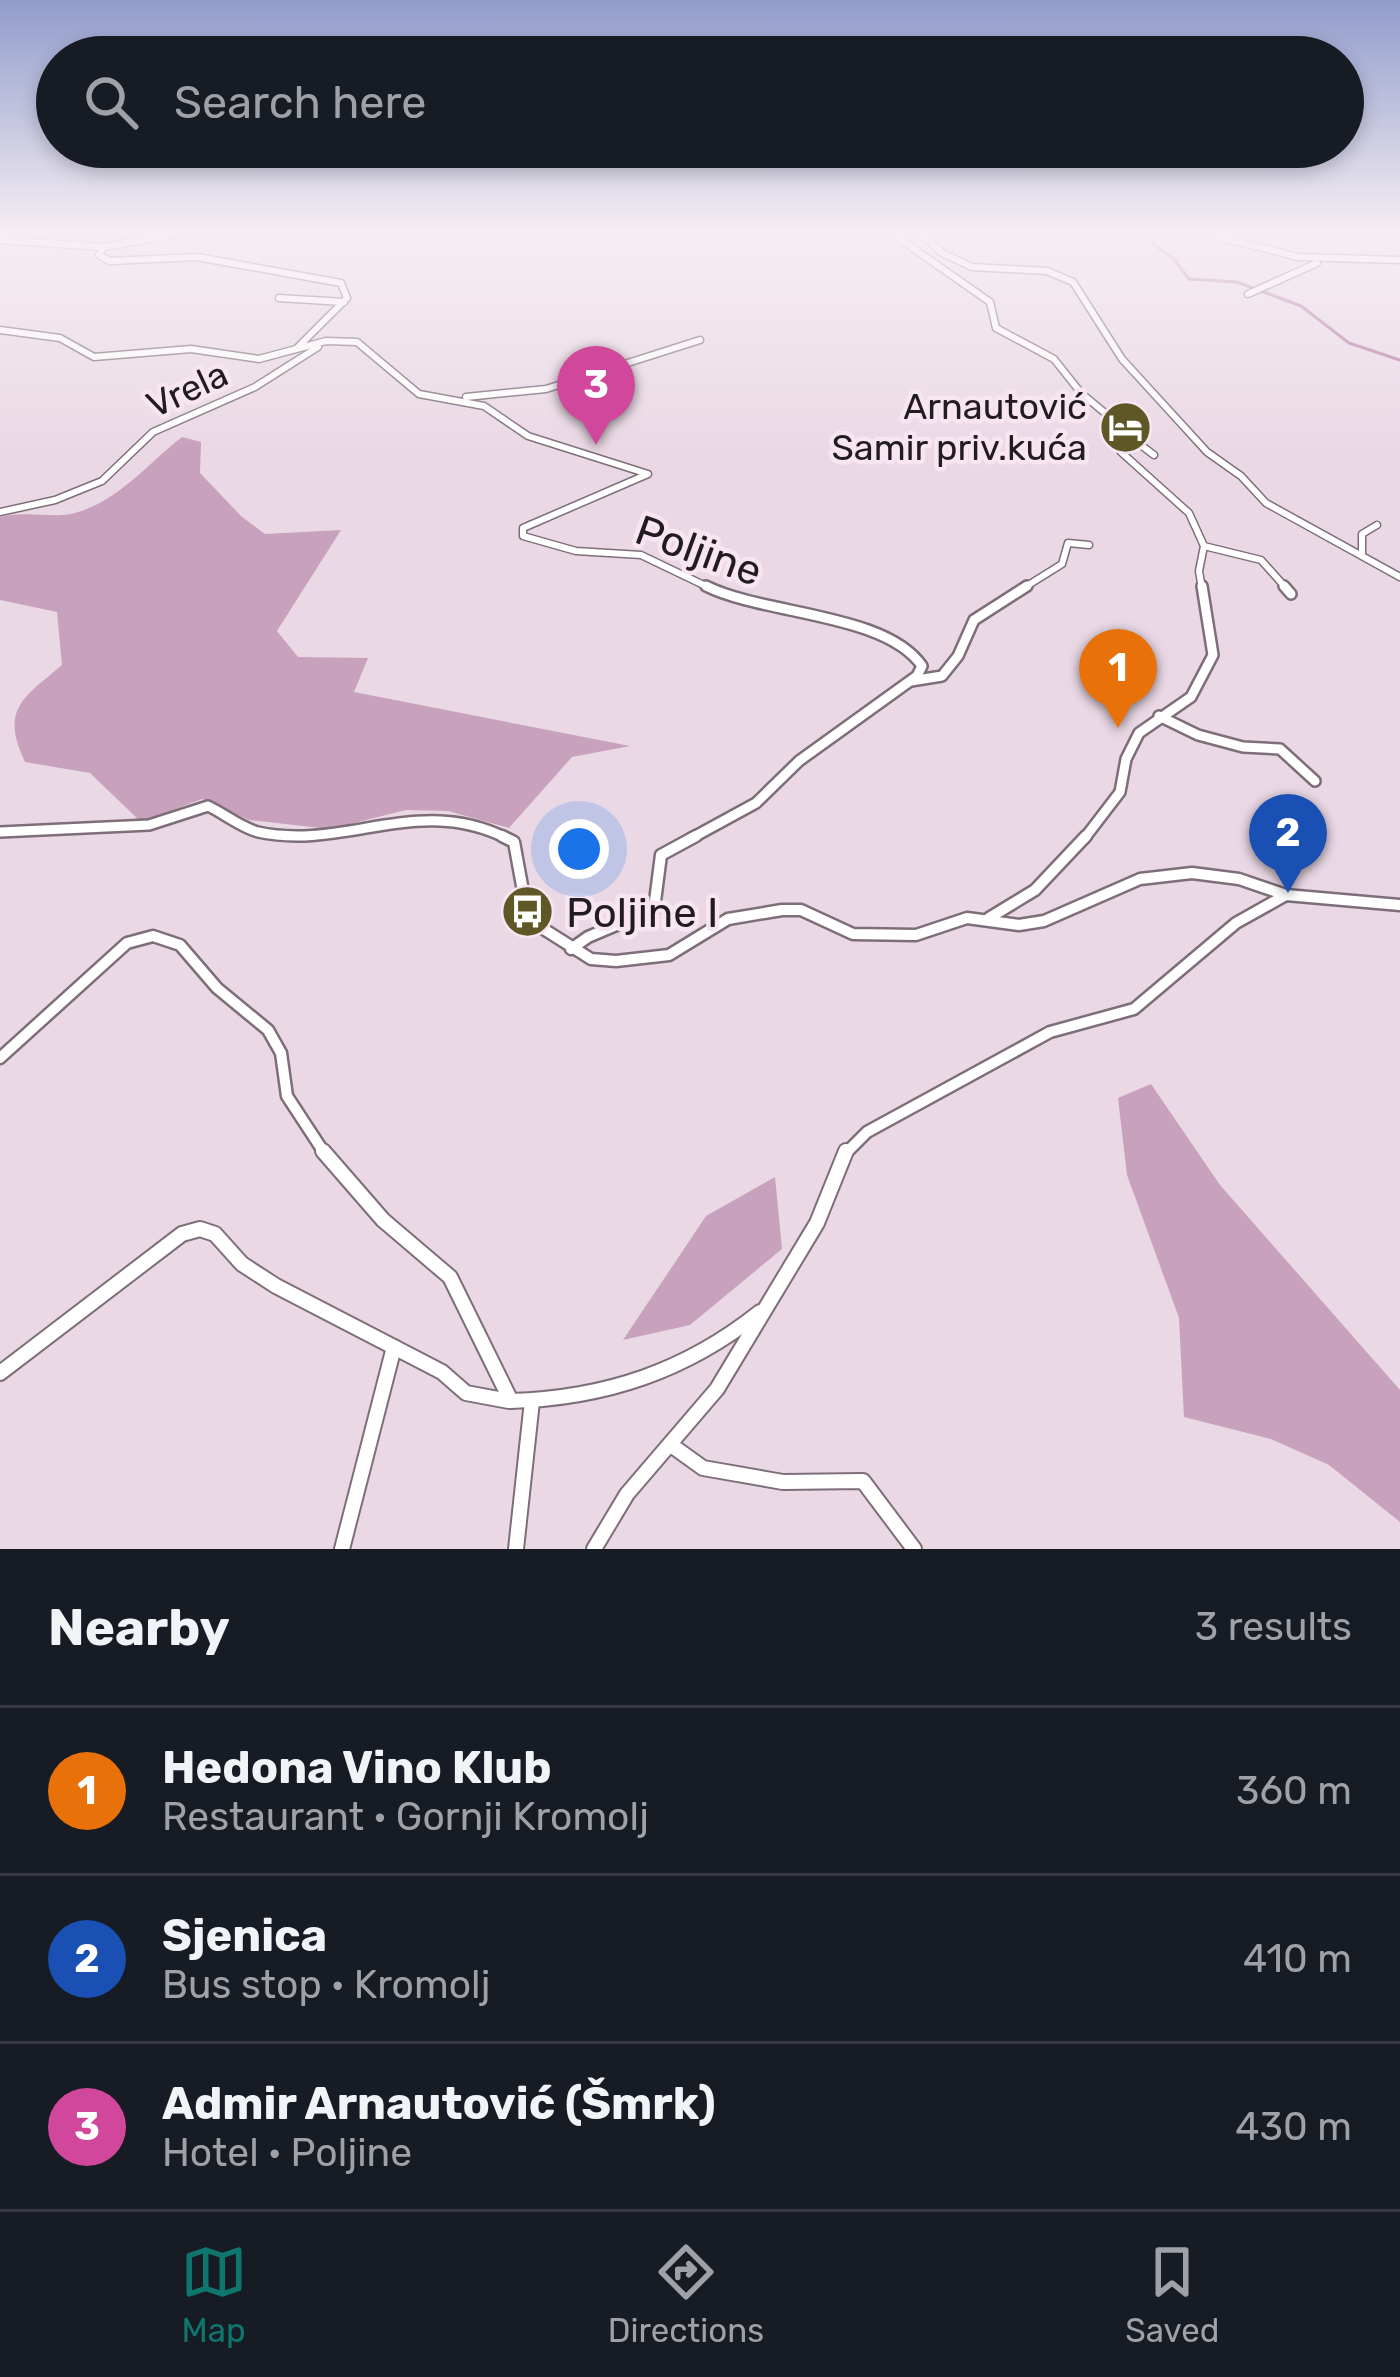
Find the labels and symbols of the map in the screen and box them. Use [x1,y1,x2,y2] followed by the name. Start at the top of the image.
[557,346,635,445] pin: 3
[140,352,234,427] street label: Vrela
[831,385,1087,469] place label: Arnautović Samir priv.kuća
[1098,399,1154,455] hotel icon: Arnautović Samir priv.kuća
[629,505,769,597] street label: Poljine
[1079,629,1157,728] pin: 1
[1249,794,1327,893] pin: 2
[549,819,609,879] your location
[499,884,555,940] bus stop icon: Poljine I
[566,888,719,938] place label: Poljine I

